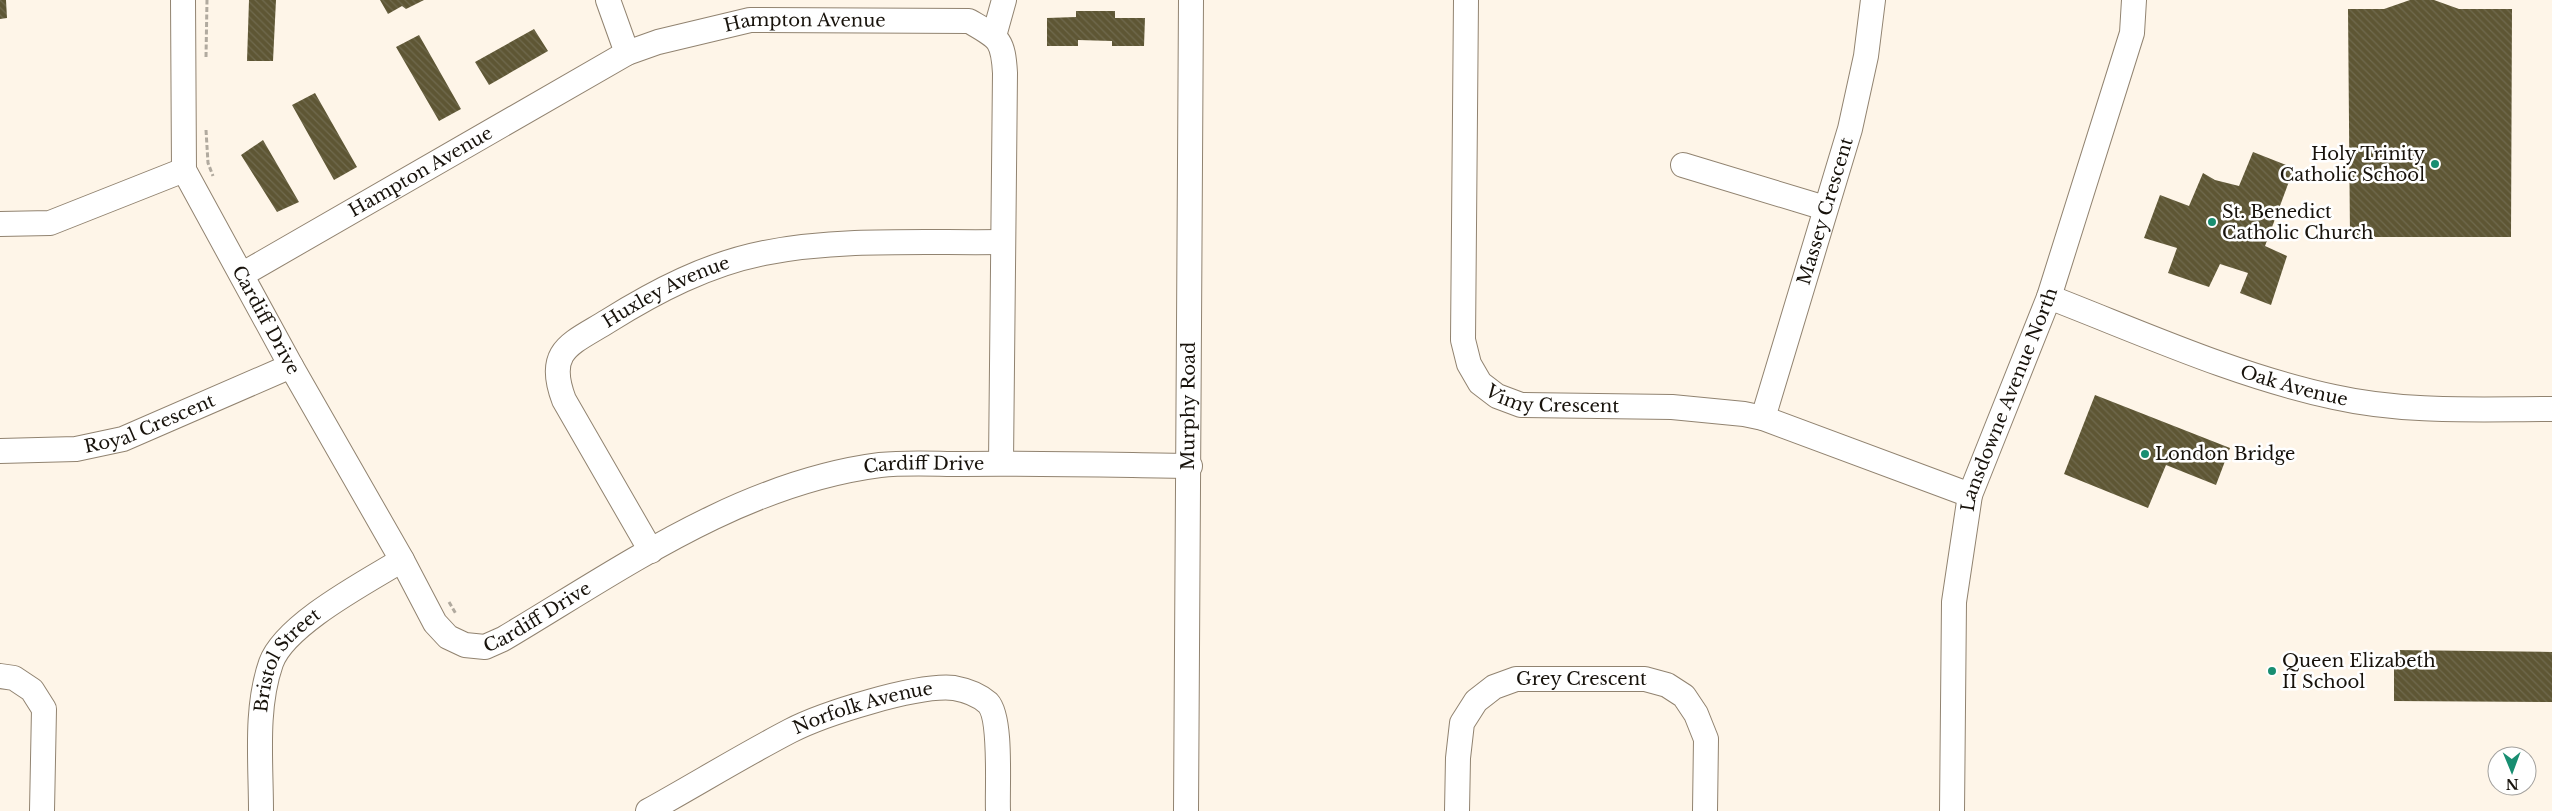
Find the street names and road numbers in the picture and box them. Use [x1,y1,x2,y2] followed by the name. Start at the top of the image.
[722,9,886,37] street label: Hampton Avenue
[345,122,496,222] street label: Hampton Avenue
[1793,135,1858,287] street label: Massey Crescent
[598,252,732,333] street label: Huxley Avenue
[227,262,305,379] street label: Cardiff Drive
[1957,285,2062,513] street label: Lansdowne Avenue North
[1177,342,1200,470] street label: Murphy Road
[2237,361,2350,411] street label: Oak Avenue
[1480,379,1619,417] street label: Vimy Crescent
[82,389,218,458] street label: Royal Crescent
[862,452,984,478] street label: Cardiff Drive
[480,577,595,657] street label: Cardiff Drive
[250,603,325,713] street label: Bristol Street
[1516,668,1647,690] street label: Grey Crescent
[790,677,934,739] street label: Norfolk Avenue

